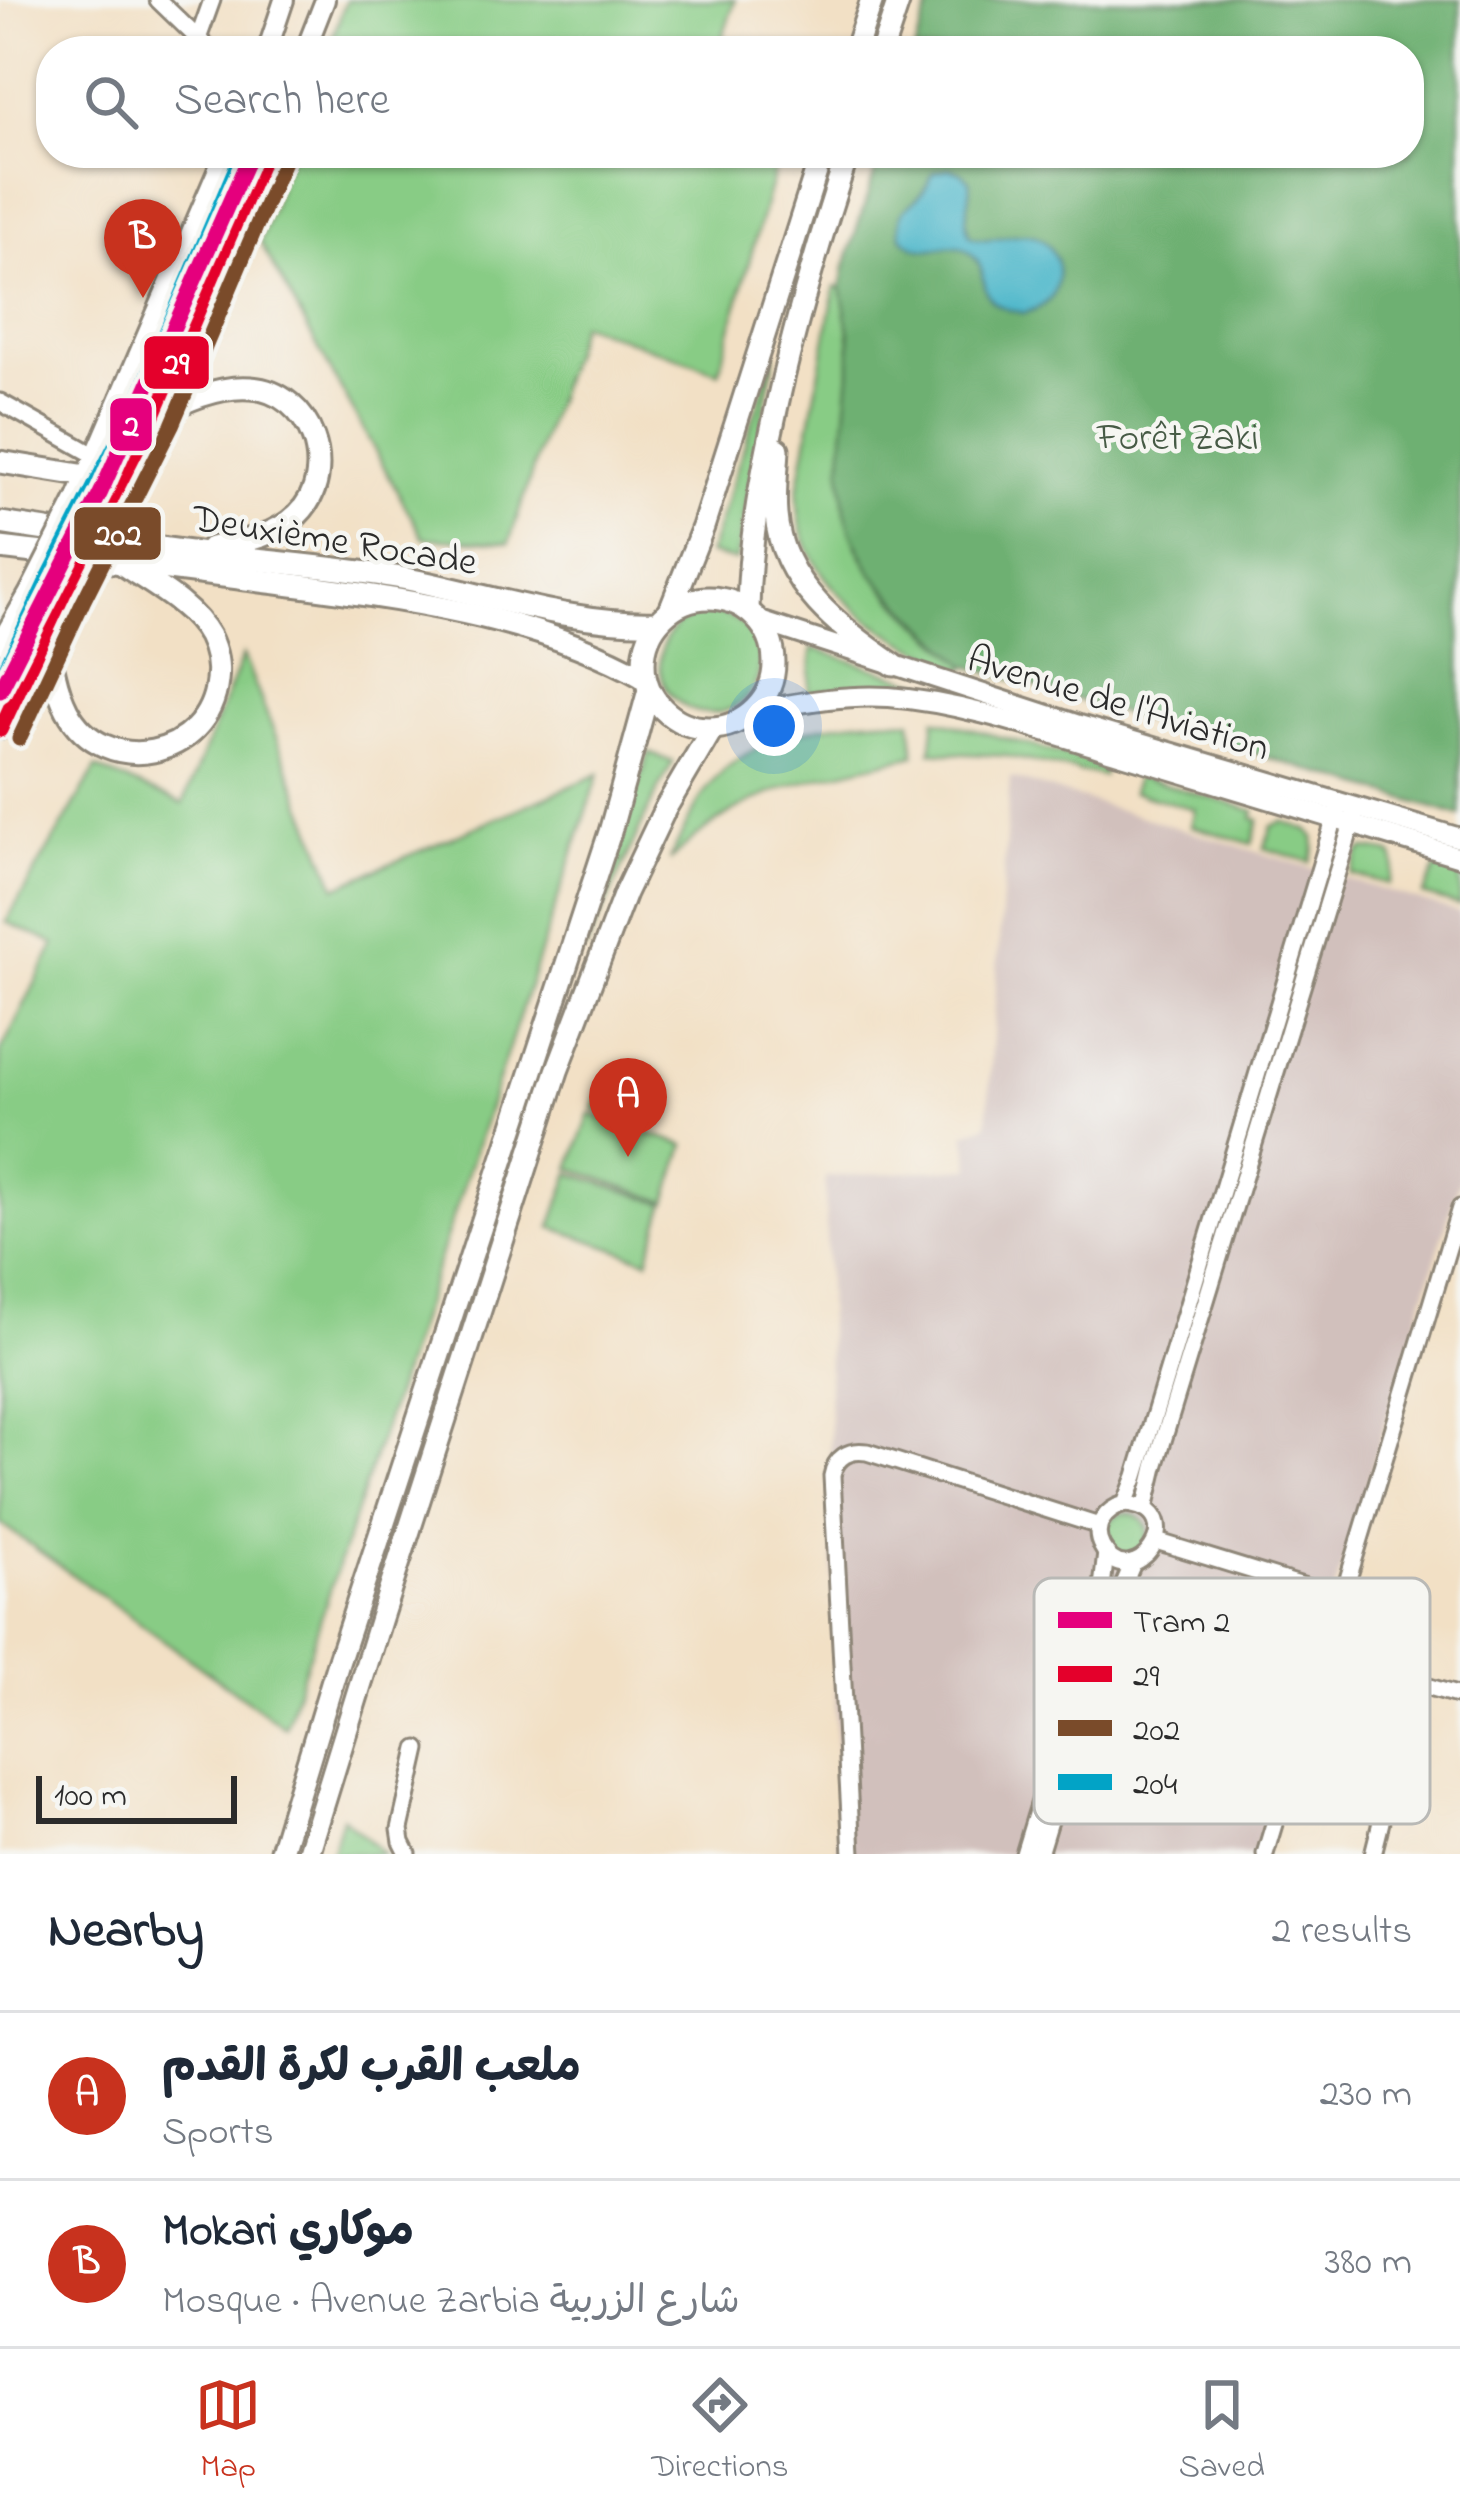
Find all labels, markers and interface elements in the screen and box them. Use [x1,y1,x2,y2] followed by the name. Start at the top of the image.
[36,36,1424,168] search box
[78,69,144,135] icon: search
[174,69,390,135] text: Search here
[104,199,182,298] pin: B
[142,334,211,391] line badge: 29
[162,342,190,390] text: 29
[108,396,154,453] line badge: 2
[122,404,140,452] text: 2
[1096,411,1259,468] park label: Forêt Zaki
[187,492,481,593] street label: Deuxième Rocade
[72,505,163,562] line badge: 202
[93,513,142,561] text: 202
[960,632,1276,778] street label: Avenue de l'Aviation
[744,696,804,756] your location
[589,1058,667,1157] pin: A
[1034,1578,1430,1824] legend
[1133,1600,1230,1648] text: Tram 2
[1133,1654,1159,1702] text: 29
[1133,1708,1180,1756] text: 202
[1133,1762,1177,1810] text: 204
[36,1770,237,1823] scale bar
[54,1773,127,1821] text: 100 m
[48,1895,204,1970] text: Nearby
[1272,1904,1412,1961] text: 2 results
[162,2036,581,2102] text: ملعب القرب لكرة القدم
[75,2067,99,2124] text: A
[1320,2067,1412,2124] text: 230 m
[162,2105,274,2162] text: Sports
[162,2200,414,2266] text: Mokari موكاري
[74,2235,100,2292] text: B
[1324,2235,1412,2292] text: 380 m
[162,2274,740,2331] text: Mosque · Avenue Zarbia شارع الزربية
[195,2372,261,2492] tab: Map
[651,2372,788,2492] tab: Directions
[1179,2372,1265,2492] tab: Saved

